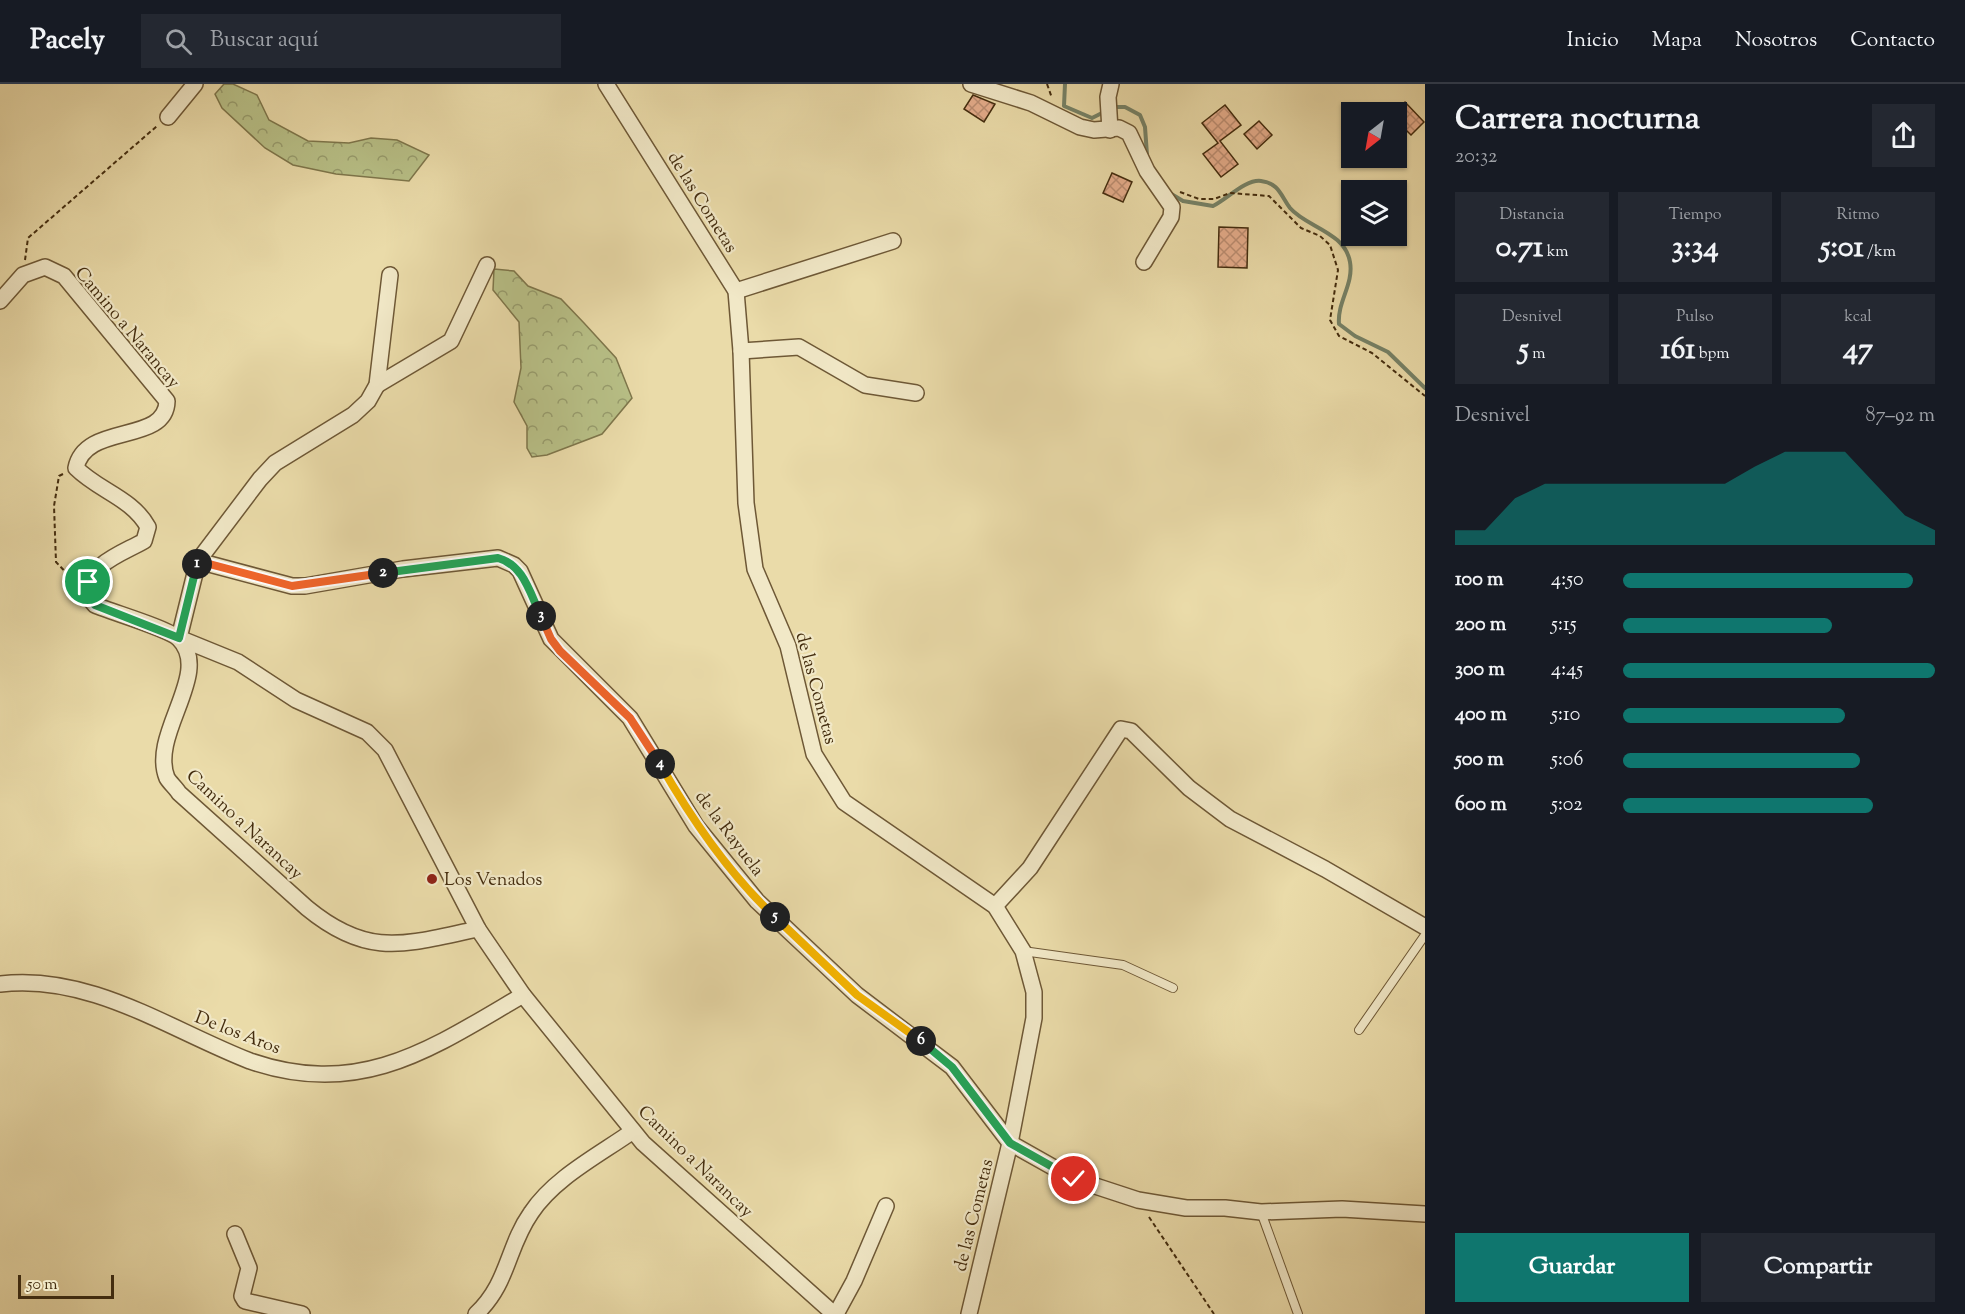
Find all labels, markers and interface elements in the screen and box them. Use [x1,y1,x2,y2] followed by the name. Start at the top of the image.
[141,14,561,68] search box
[30,21,105,61] text: Pacely
[162,25,195,58] icon: search
[210,25,319,57] text: Buscar aquí
[1567,26,1619,56] text: Inicio
[1652,26,1702,56] text: Mapa
[1735,26,1817,56] text: Nosotros
[1850,26,1935,56] text: Contacto
[1455,96,1700,144] text: Carrera nocturna
[1341,102,1407,168] north arrow
[1341,102,1407,246] map controls
[1872,104,1935,167] button: share
[1455,143,1497,172] text: 20:32
[660,147,743,259] street label: de las Cometas
[1341,180,1407,246] button: layers
[1500,204,1564,227] text: Distancia
[1668,204,1722,227] text: Tiempo
[1836,204,1880,227] text: Ritmo
[1495,227,1543,270] text: 0.71
[1671,227,1719,270] text: 3:34
[1820,227,1864,270] text: 5:01
[1543,241,1569,264] text: km
[1864,241,1896,264] text: /km
[68,262,185,395] street label: Camino a Narancay
[1502,306,1562,329] text: Desnivel
[1676,306,1714,329] text: Pulso
[1844,306,1872,329] text: kcal
[1519,329,1529,372] text: 5
[1660,329,1695,372] text: 161
[1843,329,1873,372] text: 47
[1529,343,1545,366] text: m
[1695,343,1730,366] text: bpm
[1455,402,1530,431] text: Desnivel
[1865,402,1935,431] text: 87–92 m
[182,549,212,579] pin: 1
[194,552,200,575] text: 1
[62,556,113,607] pin
[368,558,398,588] pin: 2
[379,561,387,584] text: 2
[71,565,104,598] icon: arrive
[1455,566,1504,595] text: 100 m
[1551,566,1584,595] text: 4:50
[526,601,556,631] pin: 3
[538,604,544,627] text: 3
[1455,611,1506,640] text: 200 m
[1551,611,1577,640] text: 5:15
[788,630,842,747] street label: de las Cometas
[1455,656,1505,685] text: 300 m
[1551,656,1583,685] text: 4:45
[1455,701,1507,730] text: 400 m
[1551,701,1580,730] text: 5:10
[1455,746,1504,775] text: 500 m
[1551,746,1583,775] text: 5:06
[645,749,675,779] pin: 4
[656,752,664,775] text: 4
[179,764,308,887] street label: Camino a Narancay
[688,786,769,882] street label: de la Rayuela
[1455,791,1507,820] text: 600 m
[1551,791,1583,820] text: 5:02
[444,868,542,894] place label: Los Venados
[425,872,439,886] marker: Los Venados
[760,902,790,932] pin: 5
[772,905,778,928] text: 5
[191,1006,284,1062] street label: De los Aros
[906,1026,936,1056] pin: 6
[917,1029,925,1052] text: 6
[631,1100,758,1225] street label: Camino a Narancay
[1048,1153,1099,1204] pin
[948,1157,1001,1274] street label: de las Cometas
[1057,1162,1090,1195] icon: check
[1455,1233,1689,1302] button: Guardar
[1701,1233,1935,1302] button: Compartir
[18,1272,114,1300] scale bar
[27,1274,58,1297] text: 50 m

